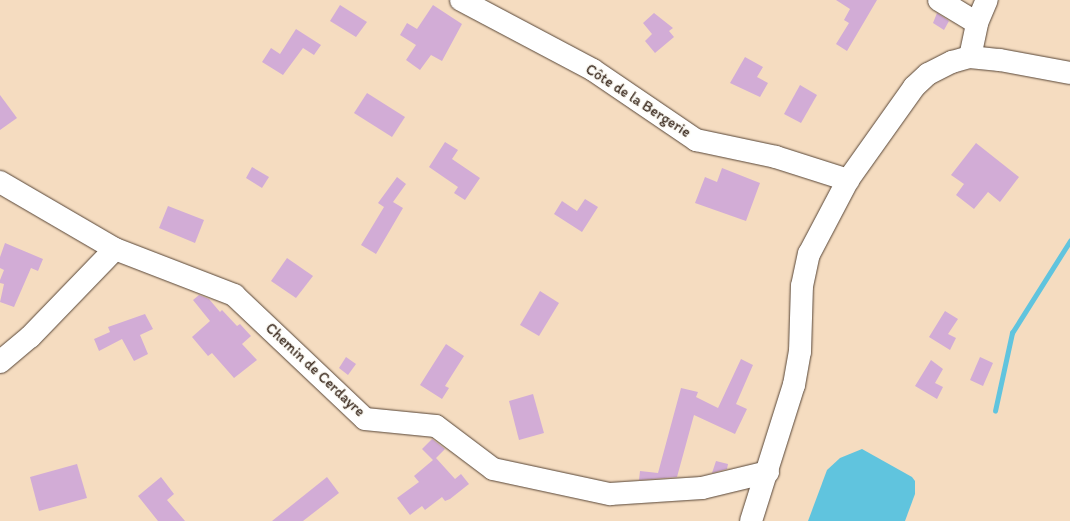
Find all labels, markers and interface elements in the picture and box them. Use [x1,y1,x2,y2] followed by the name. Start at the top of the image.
[582,60,694,142] street label: Côte de la Bergerie
[261,319,369,421] street label: Chemin de Cerdayre

